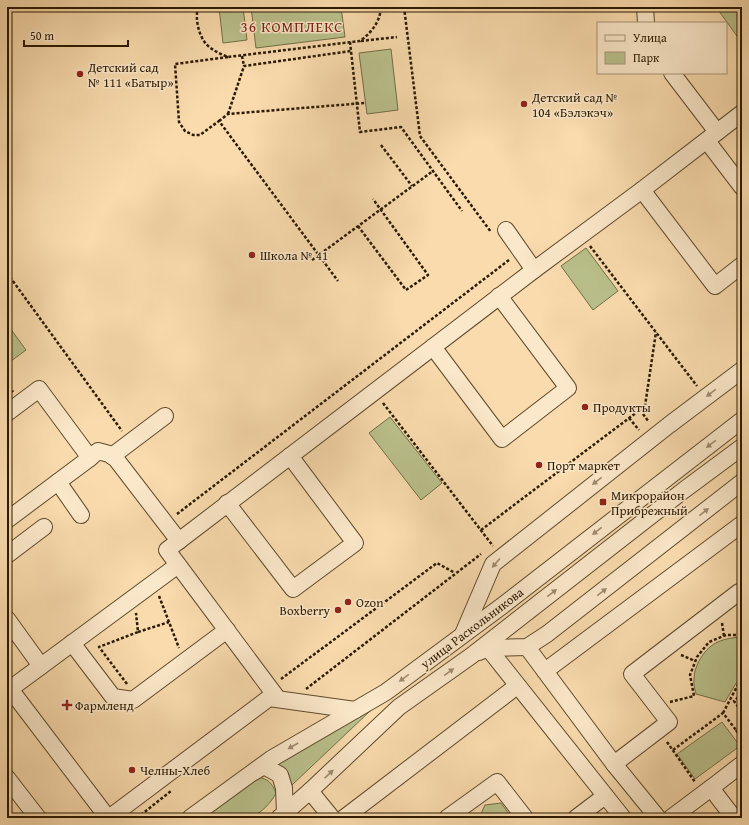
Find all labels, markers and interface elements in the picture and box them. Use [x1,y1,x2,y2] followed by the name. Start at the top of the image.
[241,16,344,37] district label: 36 КОМПЛЕКС
[24,22,128,48] scale bar
[597,22,727,74] legend
[30,27,54,44] text: 50 m
[633,29,667,46] text: Улица
[633,49,660,66] text: Парк
[87,58,174,92] place label: Детский сад № 111 «Батыр»
[75,69,85,79] marker: Детский сад № 111 «Батыр»
[531,88,618,122] place label: Детский сад № 104 «Бэлэкэч»
[519,99,529,109] marker: Детский сад № 104 «Бэлэкэч»
[260,246,328,265] place label: Школа № 41
[247,250,257,260] marker: Школа № 41
[705,389,716,398] one-way arrow
[593,398,651,417] place label: Продукты
[580,402,590,412] marker: Продукты
[706,440,716,448] one-way arrow
[547,456,621,475] place label: Порт маркет
[534,460,544,470] marker: Порт маркет
[591,477,602,486] one-way arrow
[611,486,688,520] place label: Микрорайон Прибрежный
[598,497,608,507] marker: Микрорайон Прибрежный
[699,507,710,516] one-way arrow
[591,527,602,536] one-way arrow
[491,557,500,568] one-way arrow
[416,582,528,674] street label: улица Раскольникова
[596,587,607,596] one-way arrow
[547,588,558,597] one-way arrow
[356,593,384,612] place label: Ozon
[343,597,353,607] marker: Ozon
[280,601,331,620] place label: Boxberry
[333,605,343,615] marker: Boxberry
[444,668,454,676] one-way arrow
[399,674,410,682] one-way arrow
[75,696,134,715] place label: Фармленд
[62,700,72,710] marker: Фармленд
[287,742,299,749] one-way arrow
[140,761,211,780] place label: Челны-Хлеб
[127,765,137,775] marker: Челны-Хлеб
[324,769,334,779] one-way arrow

